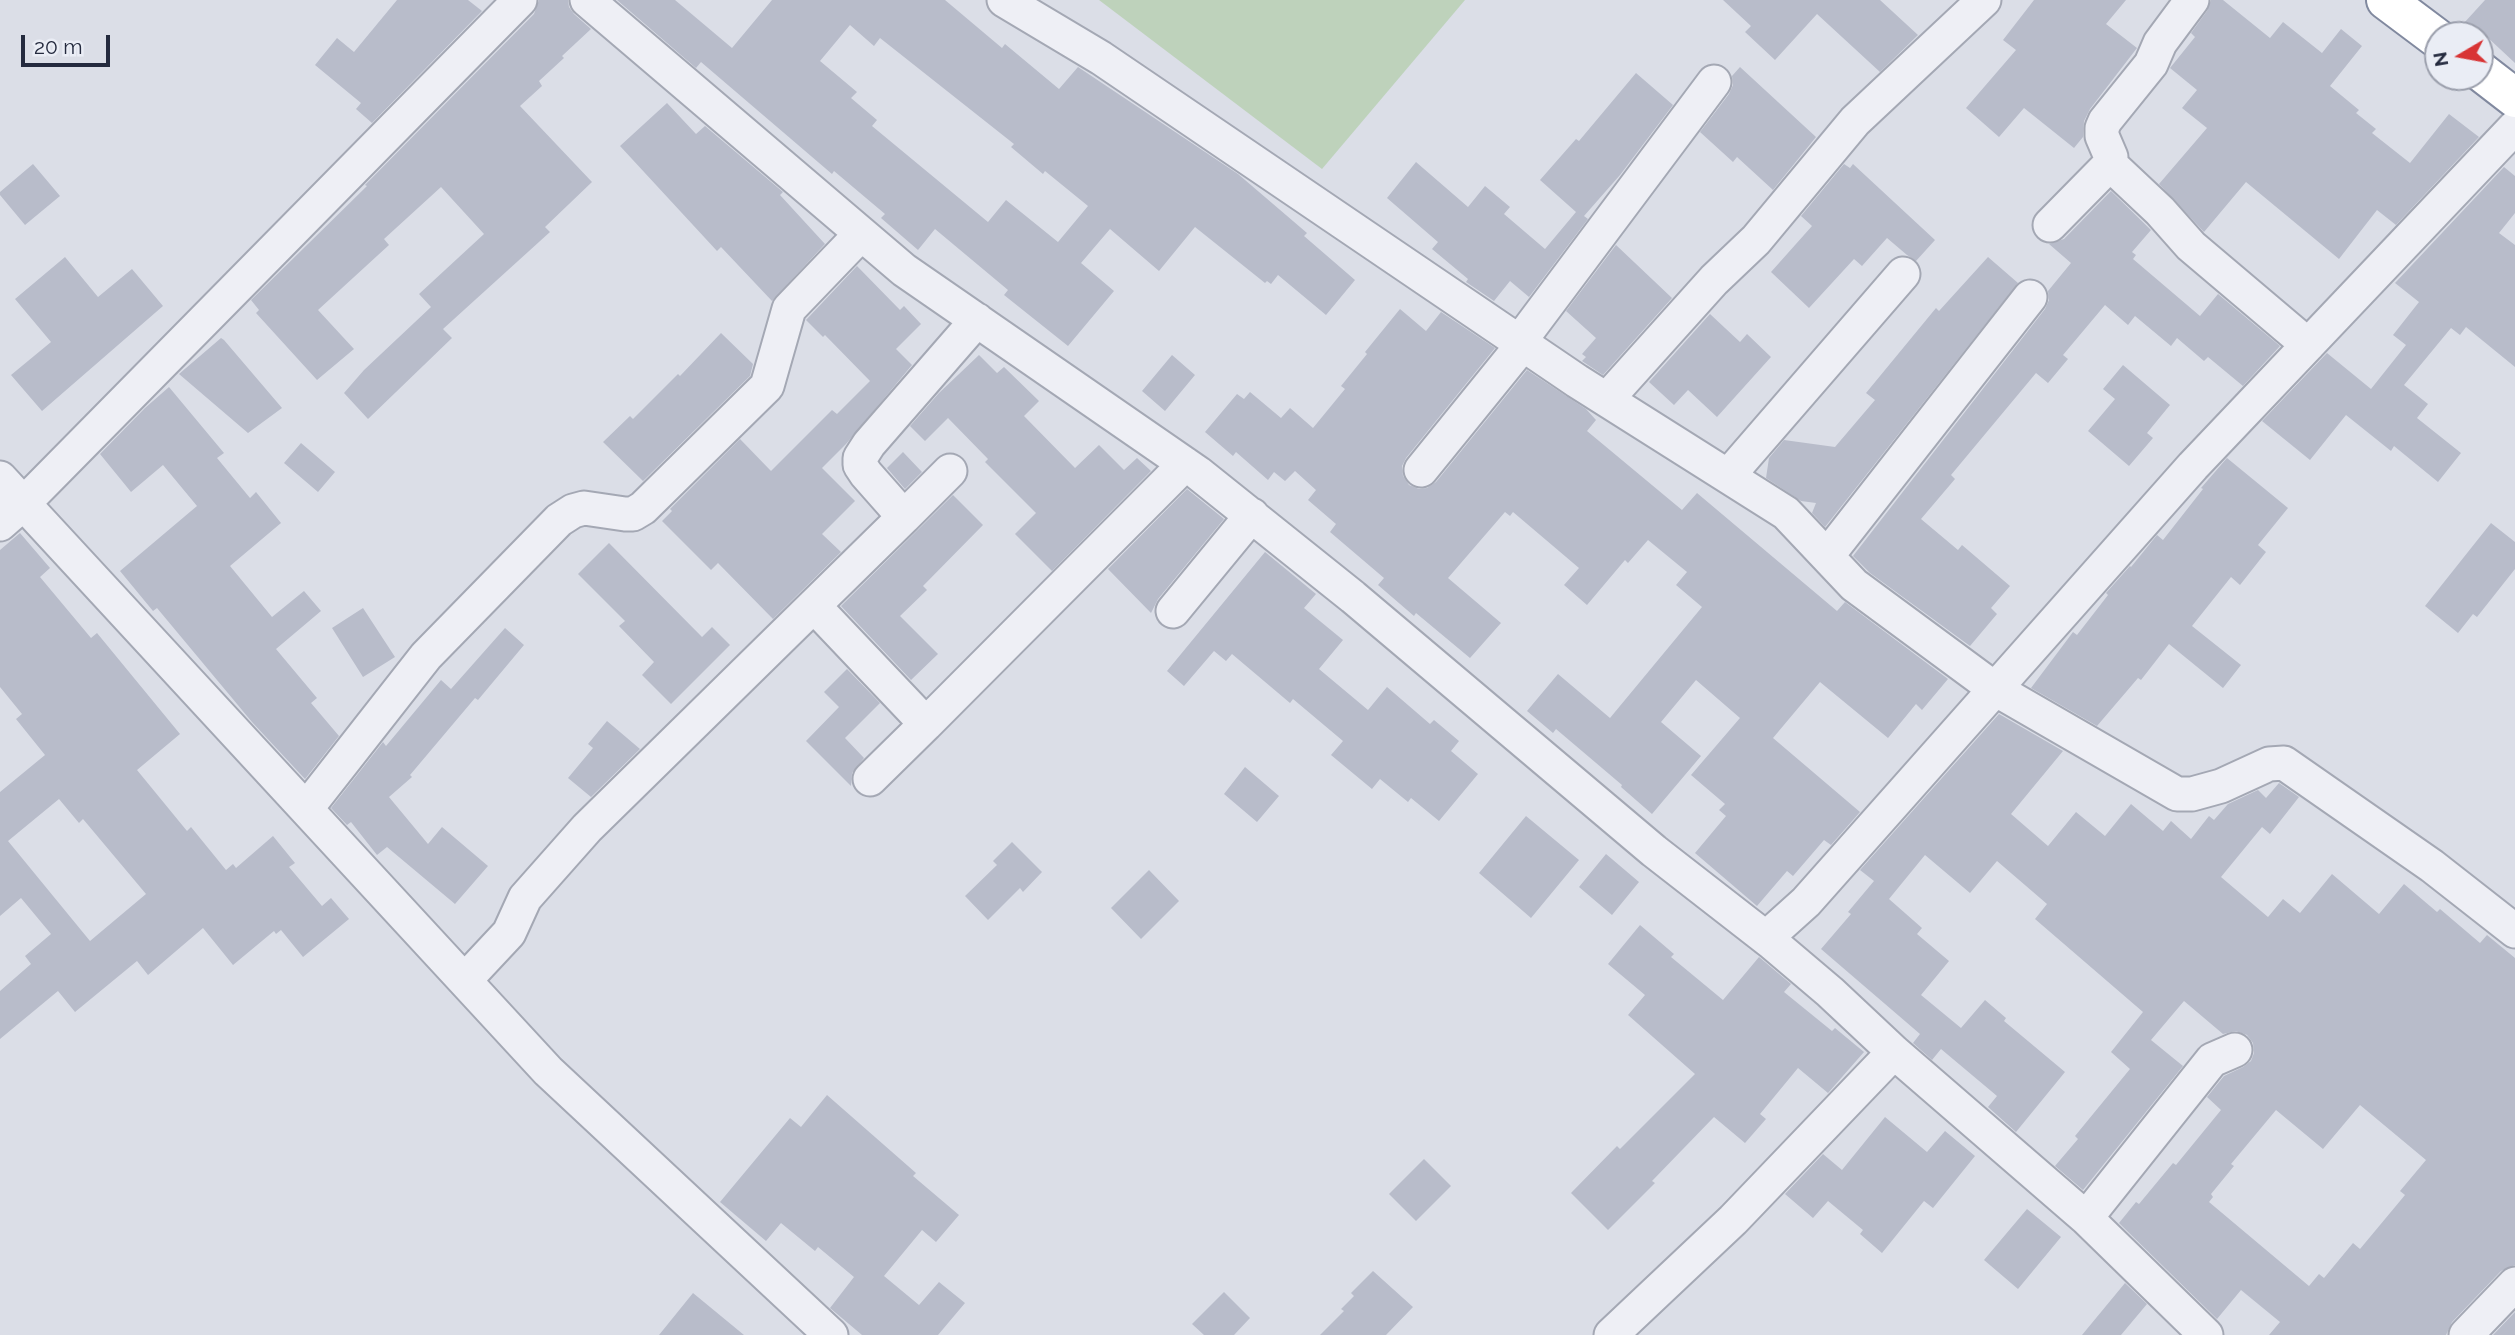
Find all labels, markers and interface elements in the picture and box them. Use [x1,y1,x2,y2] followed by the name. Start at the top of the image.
[24,21,114,65] scale bar
[2424,21,2494,91] north arrow
[34,34,82,59] text: 20 m
[2428,50,2452,68] text: N

